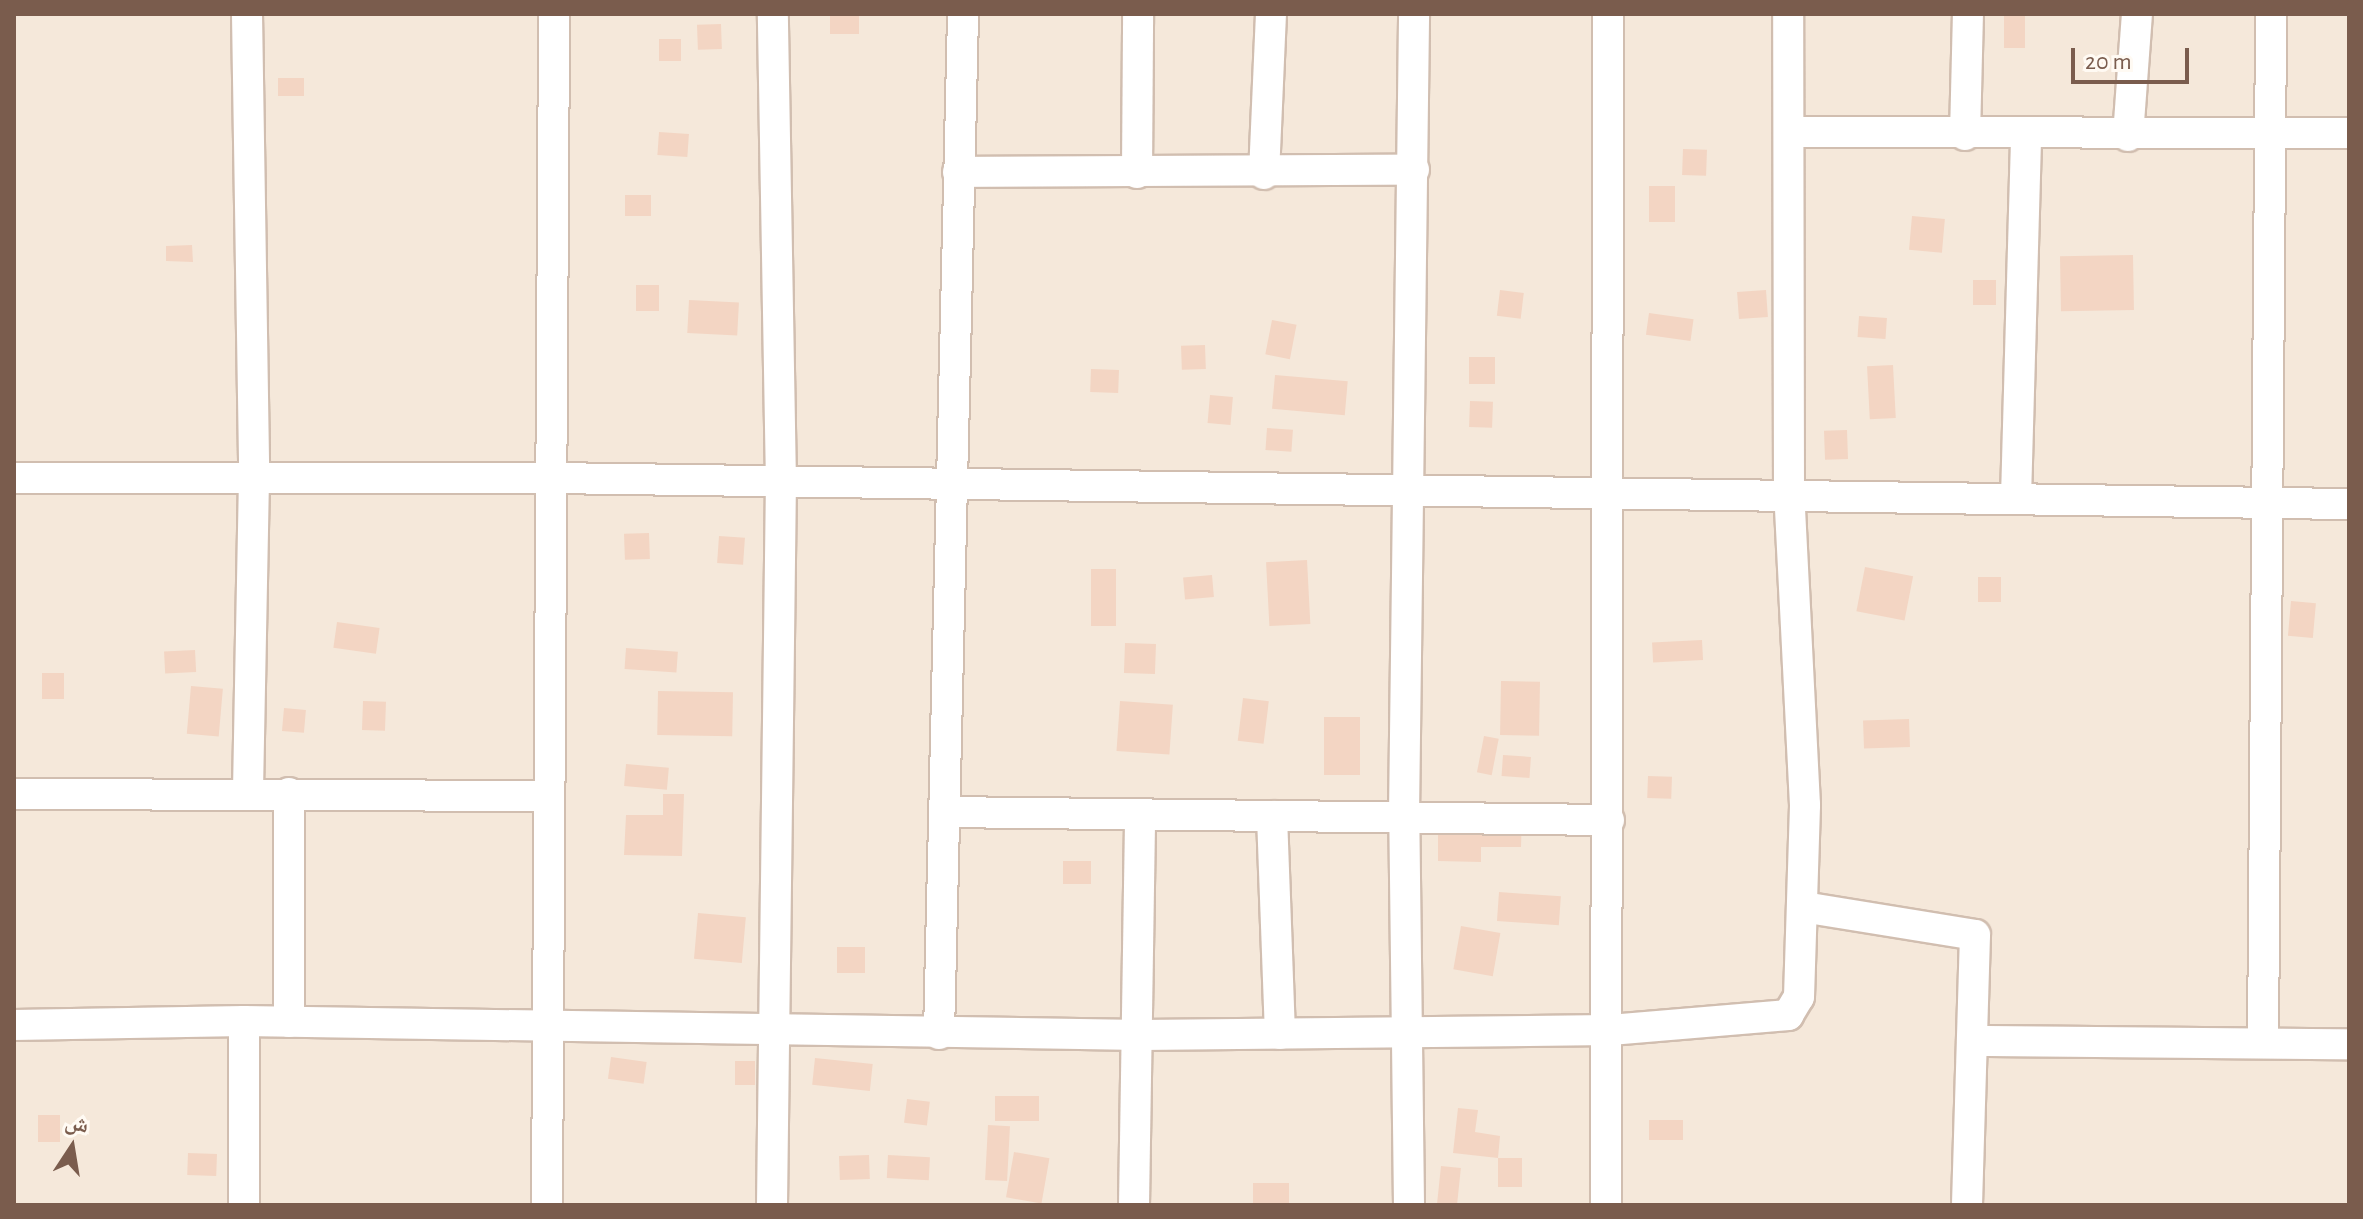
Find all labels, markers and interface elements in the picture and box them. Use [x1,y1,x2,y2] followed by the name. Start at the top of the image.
[2075,32,2193,82] scale bar
[2085,50,2132,74] text: 20 m
[32,1107,112,1187] north arrow
[63,1110,91,1137] text: ش

